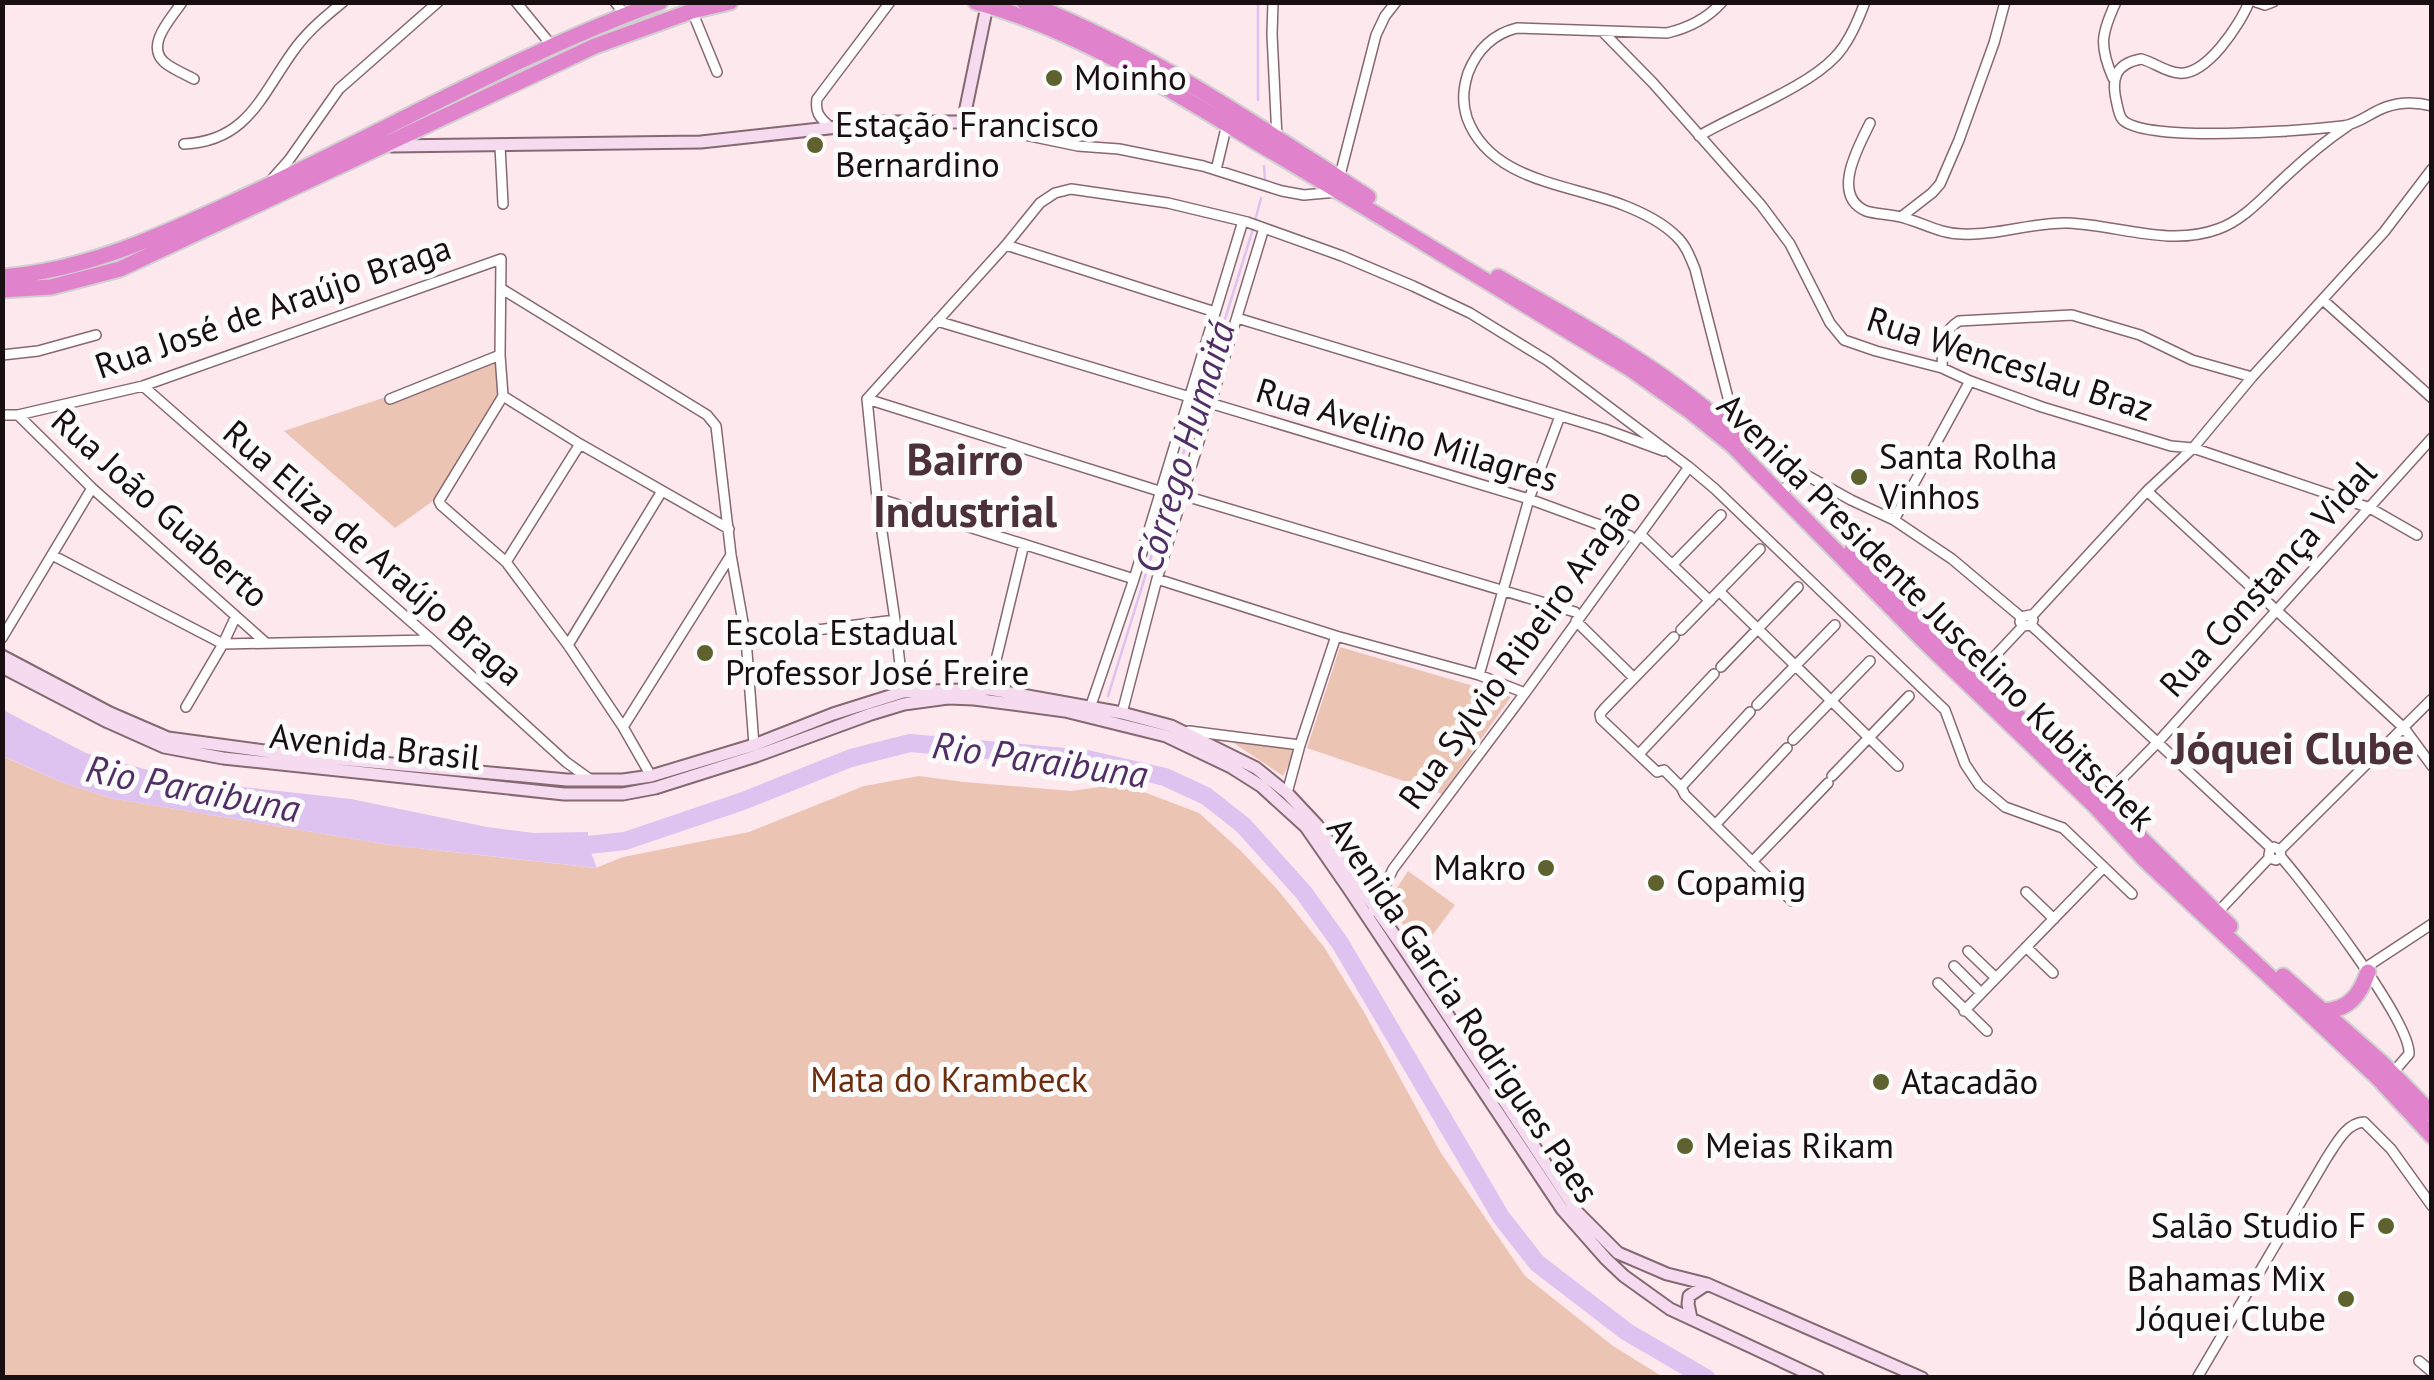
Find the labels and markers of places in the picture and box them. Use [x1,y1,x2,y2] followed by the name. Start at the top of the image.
[1074,54,1187,100] place label: Moinho
[1043,67,1065,89] marker: Moinho
[835,101,1099,187] place label: Estação Francisco Bernardino
[804,134,826,156] marker: Estação Francisco Bernardino
[1878,433,2057,519] place label: Santa Rolha Vinhos
[1848,466,1870,488] marker: Santa Rolha Vinhos
[725,609,1029,695] place label: Escola Estadual Professor José Freire
[694,642,716,664] marker: Escola Estadual Professor José Freire
[1434,844,1526,890] place label: Makro
[1535,857,1557,879] marker: Makro
[1676,859,1806,905] place label: Copamig
[1645,872,1667,894] marker: Copamig
[1901,1058,2038,1104] place label: Atacadão
[1870,1071,1892,1093] marker: Atacadão
[1705,1122,1894,1168] place label: Meias Rikam
[1674,1135,1696,1157] marker: Meias Rikam
[2151,1202,2366,1248] place label: Salão Studio F
[2375,1215,2397,1237] marker: Salão Studio F
[2127,1255,2326,1341] place label: Bahamas Mix Jóquei Clube
[2335,1288,2357,1310] marker: Bahamas Mix Jóquei Clube

